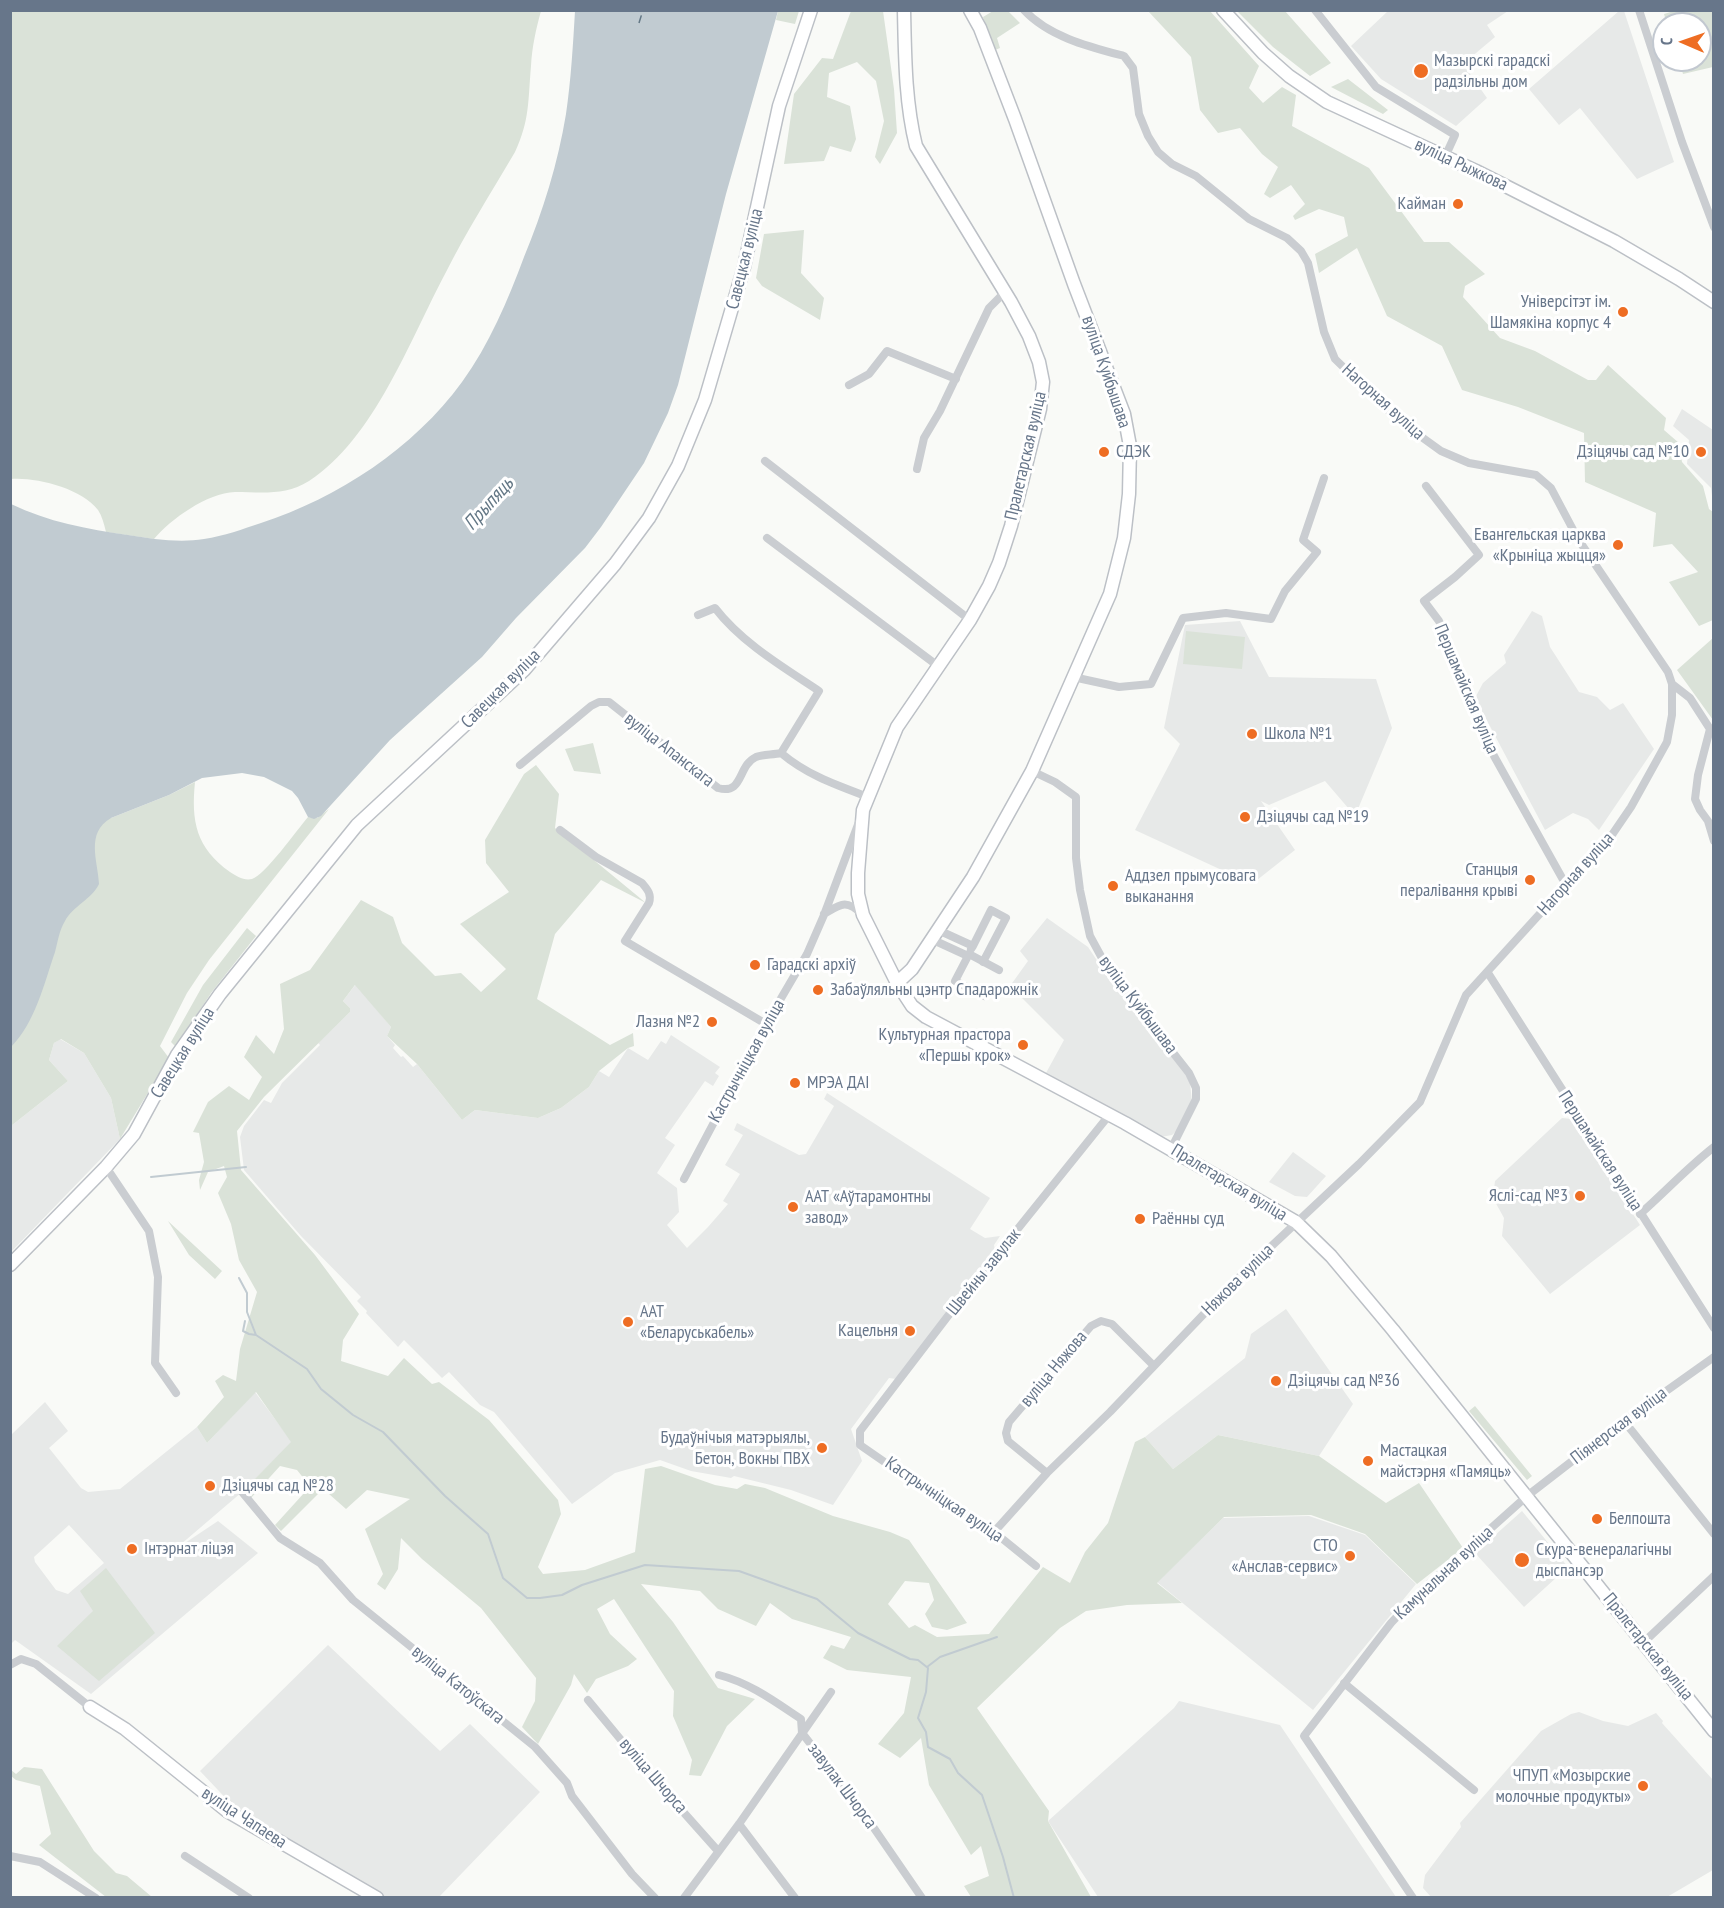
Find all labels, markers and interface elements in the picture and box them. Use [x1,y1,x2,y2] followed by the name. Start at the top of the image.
[1652,12,1712,72] north arrow
[1656,37,1676,45] text: С
[1434,50,1550,92] place label: Мазырскі гарадскі радзільны дом
[1412,62,1430,80] marker: Мазырскі гарадскі радзільны дом
[1411,134,1511,196] street label: вуліца Рыжкова
[1398,193,1446,215] place label: Кайман
[1451,197,1465,211] marker: Кайман
[722,206,768,312] street label: Савецкая вуліца
[1490,291,1611,334] place label: Універсітэт ім. Шамякіна корпус 4
[1616,305,1630,319] marker: Універсітэт ім. Шамякіна корпус 4
[1077,313,1135,431] street label: вуліца Куйбышава
[1337,359,1429,445] street label: Нагорная вуліца
[1001,389,1051,523] street label: Пралетарская вуліца
[1116,441,1151,463] place label: СДЭК
[1577,441,1689,463] place label: Дзіцячы сад №10
[1097,445,1111,459] marker: СДЭК
[1694,445,1708,459] marker: Дзіцячы сад №10
[459,473,519,535] water label: Прыпяць
[1474,524,1606,566] place label: Евангельская царква «Крыніца жыцця»
[1611,538,1625,552] marker: Евангельская царква «Крыніца жыцця»
[1429,621,1503,757] street label: Першамайская вуліца
[457,645,545,733] street label: Савецкая вуліца
[620,708,718,792] street label: вуліца Апанскага
[1264,723,1332,745] place label: Школа №1
[1245,727,1259,741] marker: Школа №1
[1257,806,1369,828] place label: Дзіцячы сад №19
[1238,810,1252,824] marker: Дзіцячы сад №19
[1533,828,1619,920] street label: Нагорная вуліца
[1400,859,1518,902] place label: Станцыя пералівання крыві
[1125,865,1256,908] place label: Аддзел прымусовага выканання
[1523,873,1537,887] marker: Станцыя пералівання крыві
[1106,879,1120,893] marker: Аддзел прымусовага выканання
[1094,952,1182,1058] street label: вуліца Куйбышава
[767,954,856,976] place label: Гарадскі архіў
[748,958,762,972] marker: Гарадскі архіў
[830,979,1038,1001] place label: Забаўляльны цэнтр Спадарожнік
[811,983,825,997] marker: Забаўляльны цэнтр Спадарожнік
[704,996,790,1126] street label: Кастрычніцкая вуліца
[146,1004,220,1102] street label: Савецкая вуліца
[636,1011,700,1033] place label: Лазня №2
[705,1015,719,1029] marker: Лазня №2
[879,1024,1011,1066] place label: Культурная прастора «Першы крок»
[1016,1038,1030,1052] marker: Культурная прастора «Першы крок»
[807,1072,869,1094] place label: МРЭА ДАІ
[788,1076,802,1090] marker: МРЭА ДАІ
[1553,1087,1647,1215] street label: Першамайская вуліца
[1167,1140,1291,1226] street label: Пралетарская вуліца
[1489,1185,1568,1207] place label: Яслі-сад №3
[805,1186,931,1228] place label: ААТ «Аўтарамонтны завод»
[1573,1189,1587,1203] marker: Яслі-сад №3
[786,1200,800,1214] marker: ААТ «Аўтарамонтны завод»
[1152,1208,1224,1230] place label: Раённы суд
[1133,1212,1147,1226] marker: Раённы суд
[942,1224,1026,1320] street label: Швейны завулак
[1198,1240,1278,1320] street label: Няжова вуліца
[640,1301,754,1344] place label: ААТ «Беларуськабель»
[621,1315,635,1329] marker: ААТ «Беларуськабель»
[838,1320,898,1342] place label: Кацельня
[903,1324,917,1338] marker: Кацельня
[1016,1327,1092,1411] street label: вуліца Няжова
[1288,1370,1400,1392] place label: Дзіцячы сад №36
[1269,1374,1283,1388] marker: Дзіцячы сад №36
[1567,1383,1671,1469] street label: Піянерская вуліца
[660,1427,810,1470] place label: Будаўнічыя матэрыялы, Бетон, Вокны ПВХ
[1380,1440,1511,1482] place label: Мастацкая майстэрня «Памяць»
[815,1441,829,1455] marker: Будаўнічыя матэрыялы, Бетон, Вокны ПВХ
[881,1453,1007,1547] street label: Кастрычніцкая вуліца
[1361,1454,1375,1468] marker: Мастацкая майстэрня «Памяць»
[222,1475,334,1497] place label: Дзіцячы сад №28
[203,1479,217,1493] marker: Дзіцячы сад №28
[1609,1508,1671,1530] place label: Белпошта
[1590,1512,1604,1526] marker: Белпошта
[1390,1522,1498,1624] street label: Камунальная вуліца
[1232,1535,1338,1578] place label: СТО «Анслав-сервис»
[144,1538,234,1560] place label: Інтэрнат ліцэя
[1536,1539,1672,1582] place label: Скура-венералагічны дыспансэр
[125,1542,139,1556] marker: Інтэрнат ліцэя
[1343,1549,1357,1563] marker: СТО «Анслав-сервис»
[1513,1551,1531,1569] marker: Скура-венералагічны дыспансэр
[1598,1589,1698,1705] street label: Пралетарская вуліца
[407,1641,509,1729] street label: вуліца Катоўскага
[614,1734,692,1818] street label: вуліца Шчорса
[803,1739,881,1833] street label: завулак Шчорса
[1495,1765,1631,1808] place label: ЧПУП «Мозырские молочные продукты»
[1636,1779,1650,1793] marker: ЧПУП «Мозырские молочные продукты»
[198,1783,290,1853] street label: вуліца Чапаева

